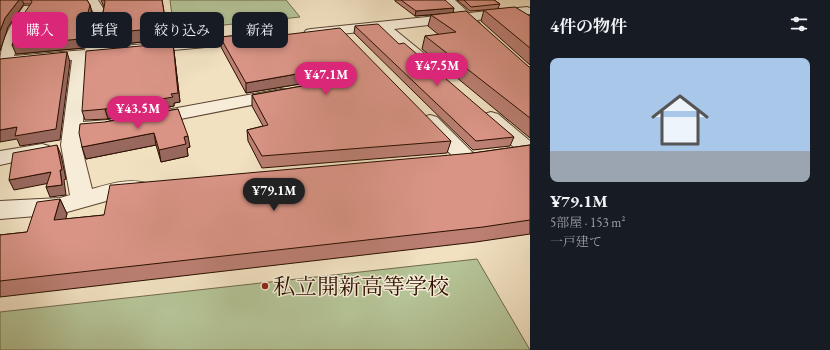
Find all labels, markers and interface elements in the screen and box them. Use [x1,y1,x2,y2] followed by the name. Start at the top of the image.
[12,12,68,48] chip: 購入
[76,12,132,48] chip: 賃貸
[140,12,224,48] chip: 絞り込み
[232,12,288,48] chip: 新着
[788,13,810,35] icon: filters
[550,15,627,37] text: 4件の物件
[404,53,470,87] pin: ¥47.5M
[415,57,459,74] text: ¥47.5M
[293,62,359,96] pin: ¥47.1M
[304,66,348,83] text: ¥47.1M
[644,84,716,156] icon: home
[105,96,171,130] pin: ¥43.5M
[116,100,160,117] text: ¥43.5M
[241,178,307,212] pin: ¥79.1M
[252,182,296,199] text: ¥79.1M
[550,190,608,212] text: ¥79.1M
[550,214,625,231] text: 5部屋 · 153 m²
[550,233,602,250] text: 一戸建て
[273,272,449,301] place label: 私立開新高等学校
[260,281,270,291] marker: 私立開新高等学校

